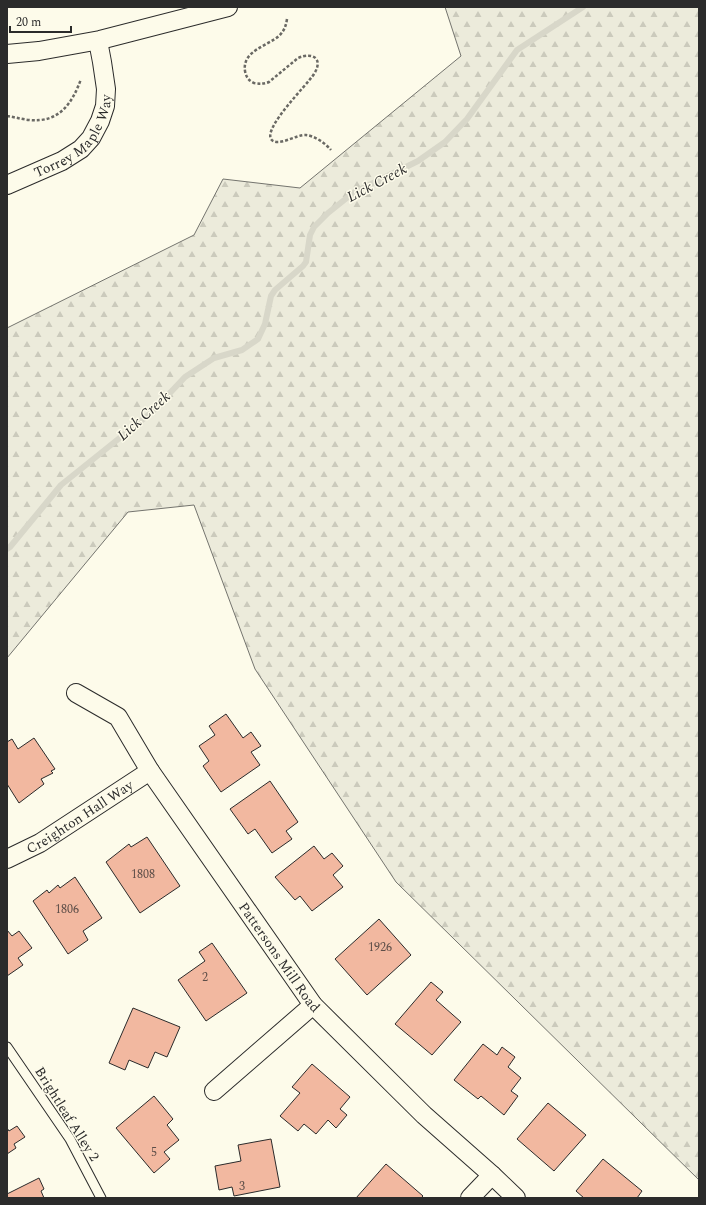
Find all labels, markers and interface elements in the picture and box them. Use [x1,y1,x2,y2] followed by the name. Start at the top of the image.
[10,8,71,34] scale bar
[16,13,41,32] text: 20 m
[30,92,116,183] street label: Torrey Maple Way
[343,158,411,208] water label: Lick Creek
[112,386,176,446] water label: Lick Creek
[22,774,138,859] street label: Creighton Hall Way
[131,865,155,884] house number: 1808
[234,898,325,1017] street label: Pattersons Mill Road
[55,900,79,919] house number: 1806
[368,938,392,957] house number: 1926
[202,968,208,987] house number: 2
[29,1063,105,1165] street label: Brightleaf Alley 2
[151,1143,157,1162] house number: 5
[239,1177,245,1196] house number: 3

